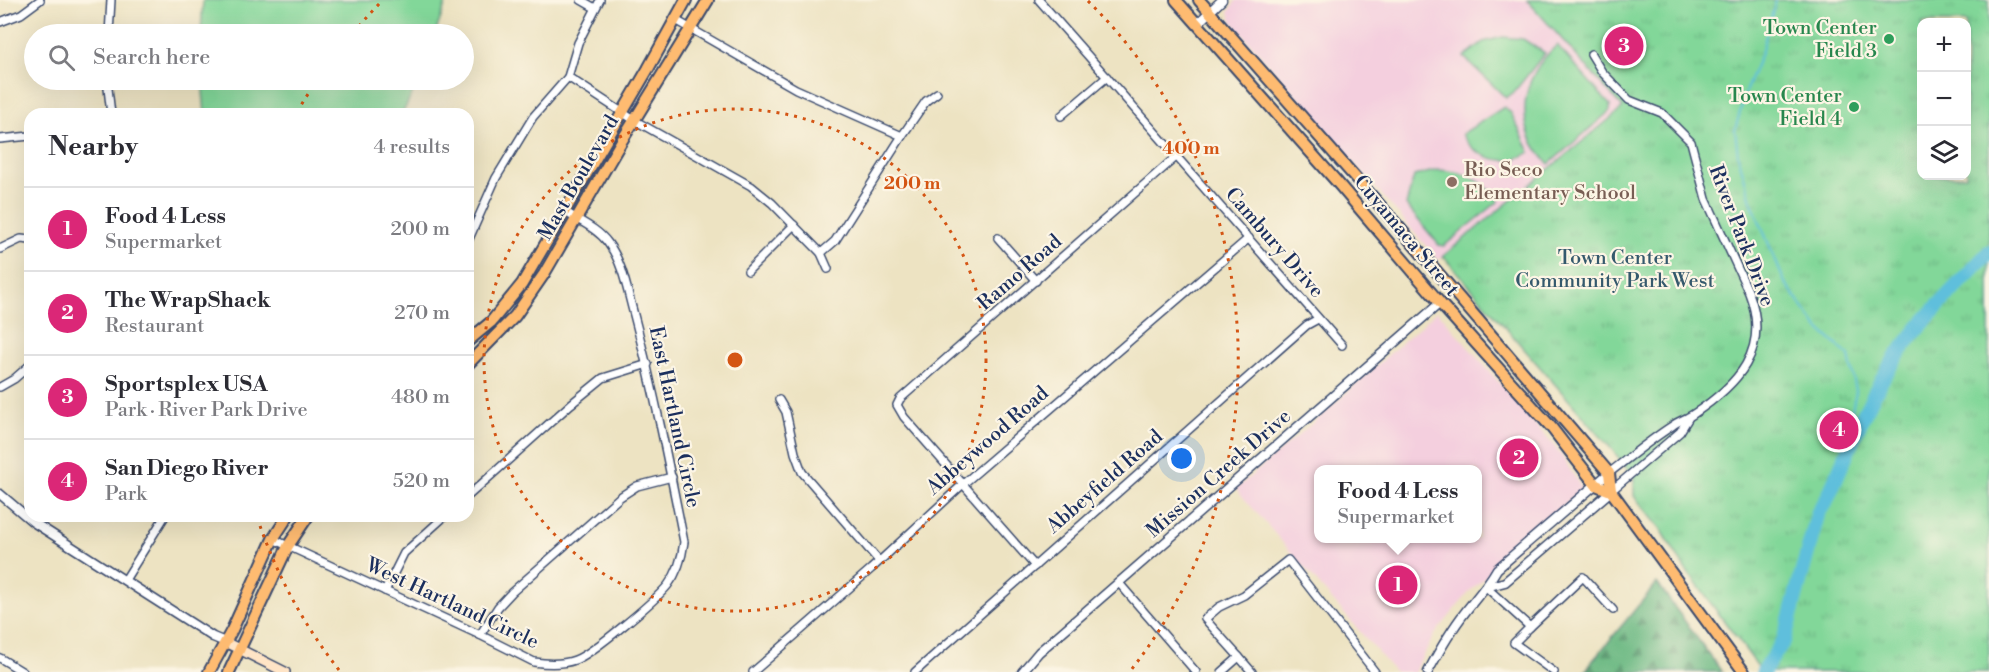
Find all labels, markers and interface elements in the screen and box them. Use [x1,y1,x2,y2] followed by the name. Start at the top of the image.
[1763,16,1877,64] place label: Town Center Field 3
[1917,18,1971,180] map controls
[1917,18,1971,72] button: +
[24,24,474,90] search box
[1604,24,1644,68] pin: 3
[1882,32,1896,46] marker: Town Center Field 3
[45,41,78,74] icon: search
[93,44,210,71] text: Search here
[1917,72,1971,126] button: −
[1728,84,1842,132] place label: Town Center Field 4
[1847,100,1861,114] marker: Town Center Field 4
[533,110,625,245] street label: Mast Boulevard
[1917,126,1971,180] button: layers
[48,131,138,163] text: Nearby
[373,135,450,160] text: 4 results
[1162,137,1220,160] text: 400 m
[1464,158,1636,206] place label: Rio Seco Elementary School
[1703,162,1779,310] street label: River Park Drive
[1348,170,1464,302] street label: Cuyamaca Street
[884,172,941,195] text: 200 m
[1445,175,1459,189] marker: Rio Seco Elementary School
[1219,183,1329,303] street label: Cambury Drive
[105,203,226,230] text: Food 4 Less
[63,217,72,242] text: 1
[390,217,450,242] text: 200 m
[973,229,1068,316] street label: Ramo Road
[105,230,222,255] text: Supermarket
[1515,246,1715,294] park label: Town Center Community Park West
[105,287,271,314] text: The WrapShack
[61,301,74,326] text: 2
[394,301,450,326] text: 270 m
[105,314,204,339] text: Restaurant
[643,324,705,510] street label: East Hartland Circle
[725,350,745,370] centre of rings
[105,371,268,398] text: Sportsplex USA
[921,381,1055,502] street label: Abbeywood Road
[61,385,74,410] text: 3
[391,385,450,410] text: 480 m
[105,398,308,423] text: Park · River Park Drive
[1142,404,1296,544] street label: Mission Creek Drive
[1820,408,1858,452] pin: 4
[1041,424,1169,540] street label: Abbeyfield Road
[1500,436,1538,480] pin: 2
[1167,444,1196,473] your location
[105,455,269,482] text: San Diego River
[1314,465,1482,543] popup
[61,469,74,494] text: 4
[393,469,450,494] text: 520 m
[1338,478,1458,505] text: Food 4 Less
[105,482,147,507] text: Park
[1338,505,1455,530] text: Supermarket
[361,553,542,655] street label: West Hartland Circle
[1378,562,1418,608] pin: 1

